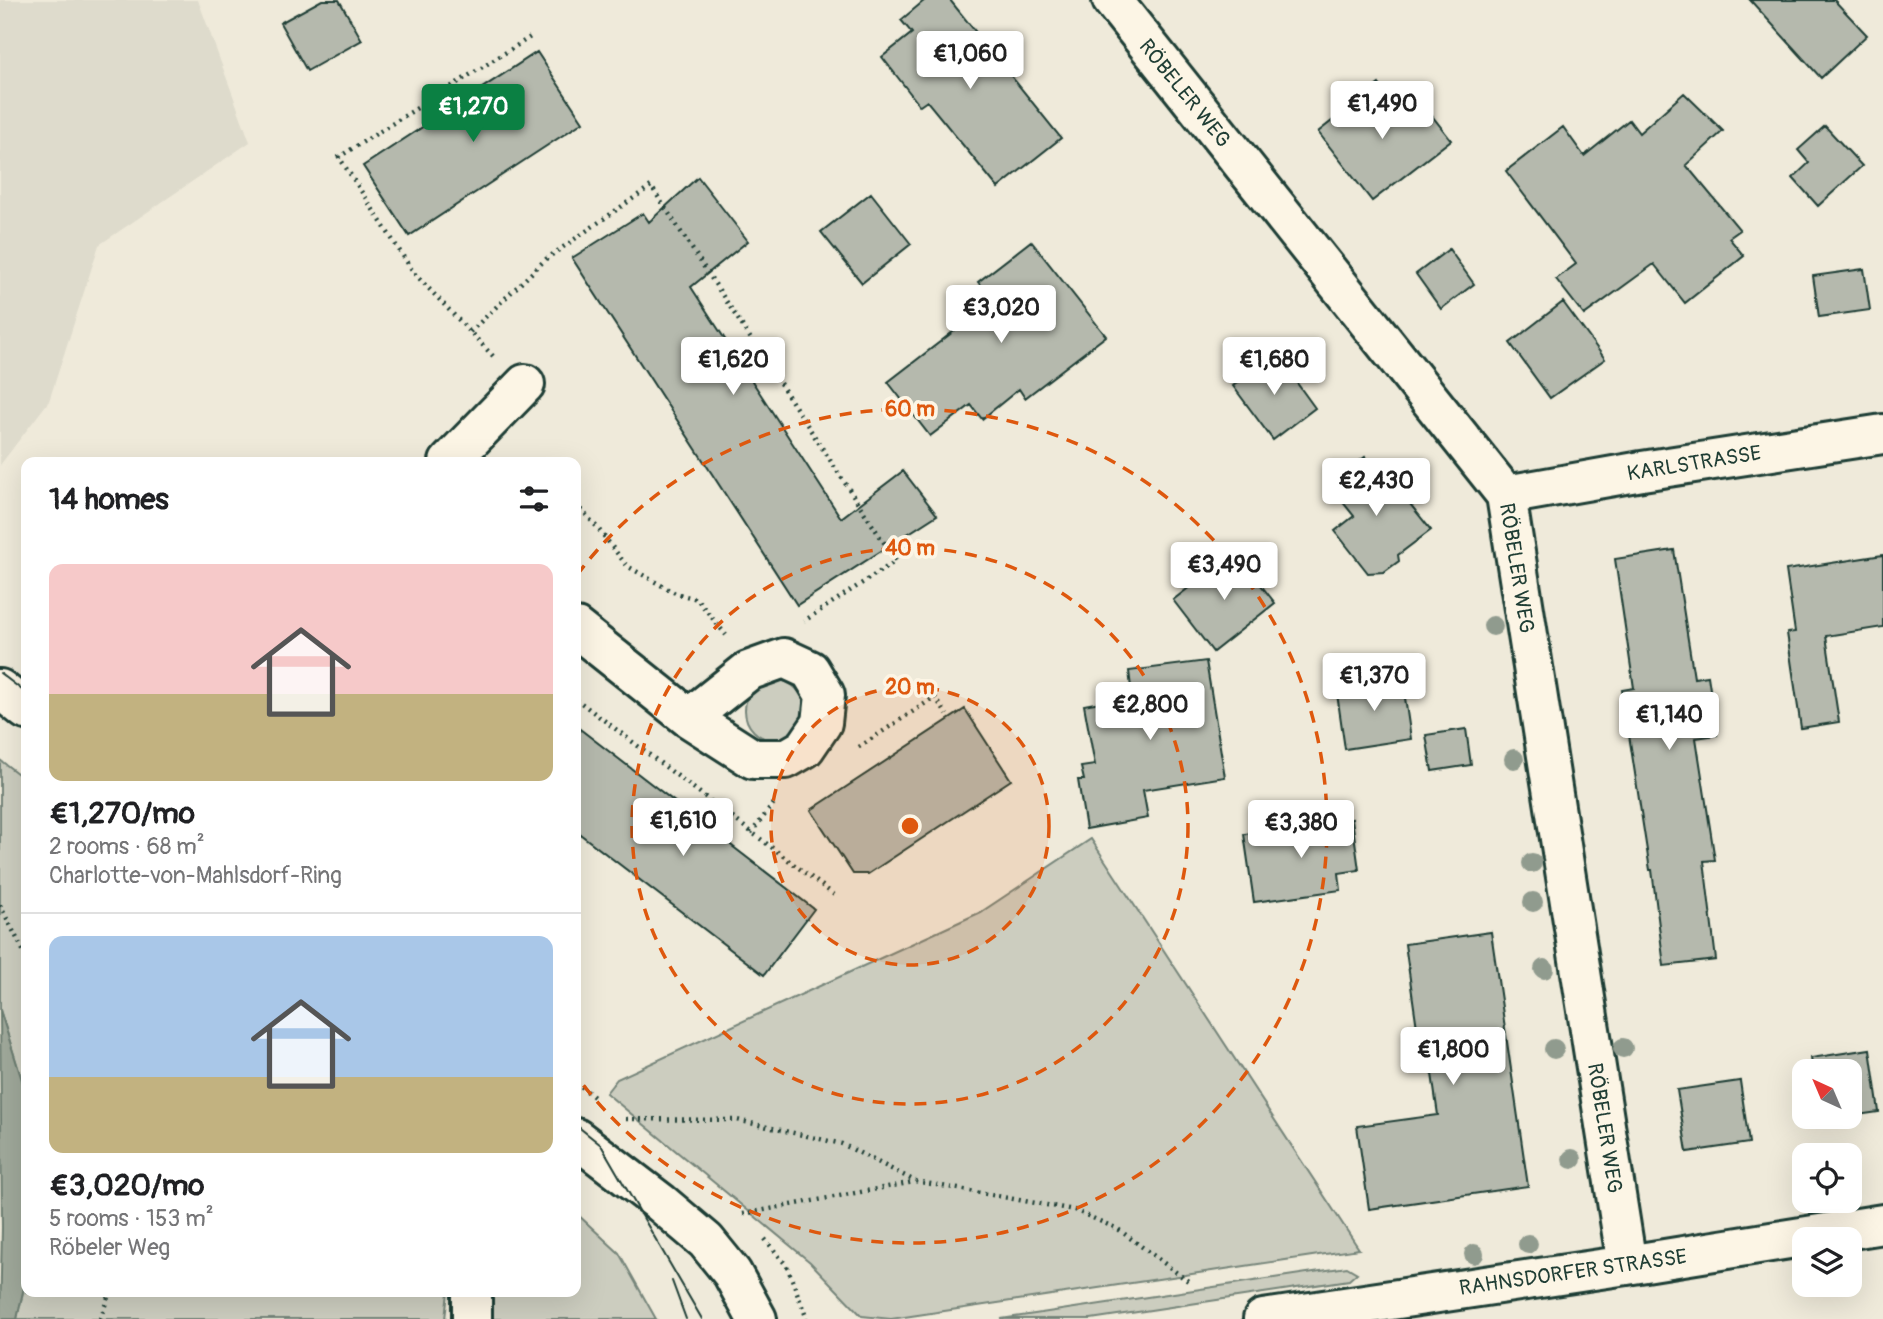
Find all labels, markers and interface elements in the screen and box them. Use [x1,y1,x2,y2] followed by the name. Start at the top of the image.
[913,32,1027,91] pin: €1,060
[1133,34,1236,153] street label: RÖBELER WEG
[933,39,1007,68] text: €1,060
[1325,82,1439,141] pin: €1,490
[416,85,530,144] pin: €1,270
[1347,89,1417,118] text: €1,490
[438,92,508,121] text: €1,270
[944,286,1058,345] pin: €3,020
[962,293,1040,322] text: €3,020
[676,338,790,397] pin: €1,620
[1217,338,1331,397] pin: €1,680
[697,345,769,374] text: €1,620
[1239,345,1309,374] text: €1,680
[885,396,935,423] text: 60 m
[1625,440,1763,487] street label: KARLSTRASSE
[1319,458,1433,518] pin: €2,430
[1338,466,1414,495] text: €2,430
[515,480,553,518] icon: filters
[49,481,169,518] text: 14 homes
[1493,501,1540,635] street label: RÖBELER WEG
[885,535,935,562] text: 40 m
[1167,542,1281,602] pin: €3,490
[1187,550,1261,579] text: €3,490
[238,609,364,735] icon: home
[1317,654,1431,713] pin: €1,370
[1339,661,1409,690] text: €1,370
[885,674,935,701] text: 20 m
[1093,682,1207,742] pin: €2,800
[1112,690,1188,719] text: €2,800
[1612,692,1726,752] pin: €1,140
[1635,700,1703,729] text: €1,140
[49,795,195,832] text: €1,270/mo
[626,798,740,858] pin: €1,610
[1244,800,1358,860] pin: €3,380
[649,806,717,835] text: €1,610
[1264,808,1338,837] text: €3,380
[898,814,922,838] centre of rings
[49,832,205,861] text: 2 rooms · 68 m²
[49,861,342,890] text: Charlotte-von-Mahlsdorf-Ring
[238,981,364,1107] icon: home
[1396,1028,1510,1087] pin: €1,800
[1416,1035,1490,1064] text: €1,800
[1792,1059,1862,1129] north arrow
[1792,1059,1862,1297] map controls
[1581,1061,1628,1195] street label: RÖBELER WEG
[1792,1143,1862,1213] button: locate
[49,1167,204,1204] text: €3,020/mo
[49,1204,214,1233] text: 5 rooms · 153 m²
[1792,1227,1862,1297] button: layers
[49,1233,170,1262] text: Röbeler Weg
[1458,1243,1689,1302] street label: RAHNSDORFER STRASSE

